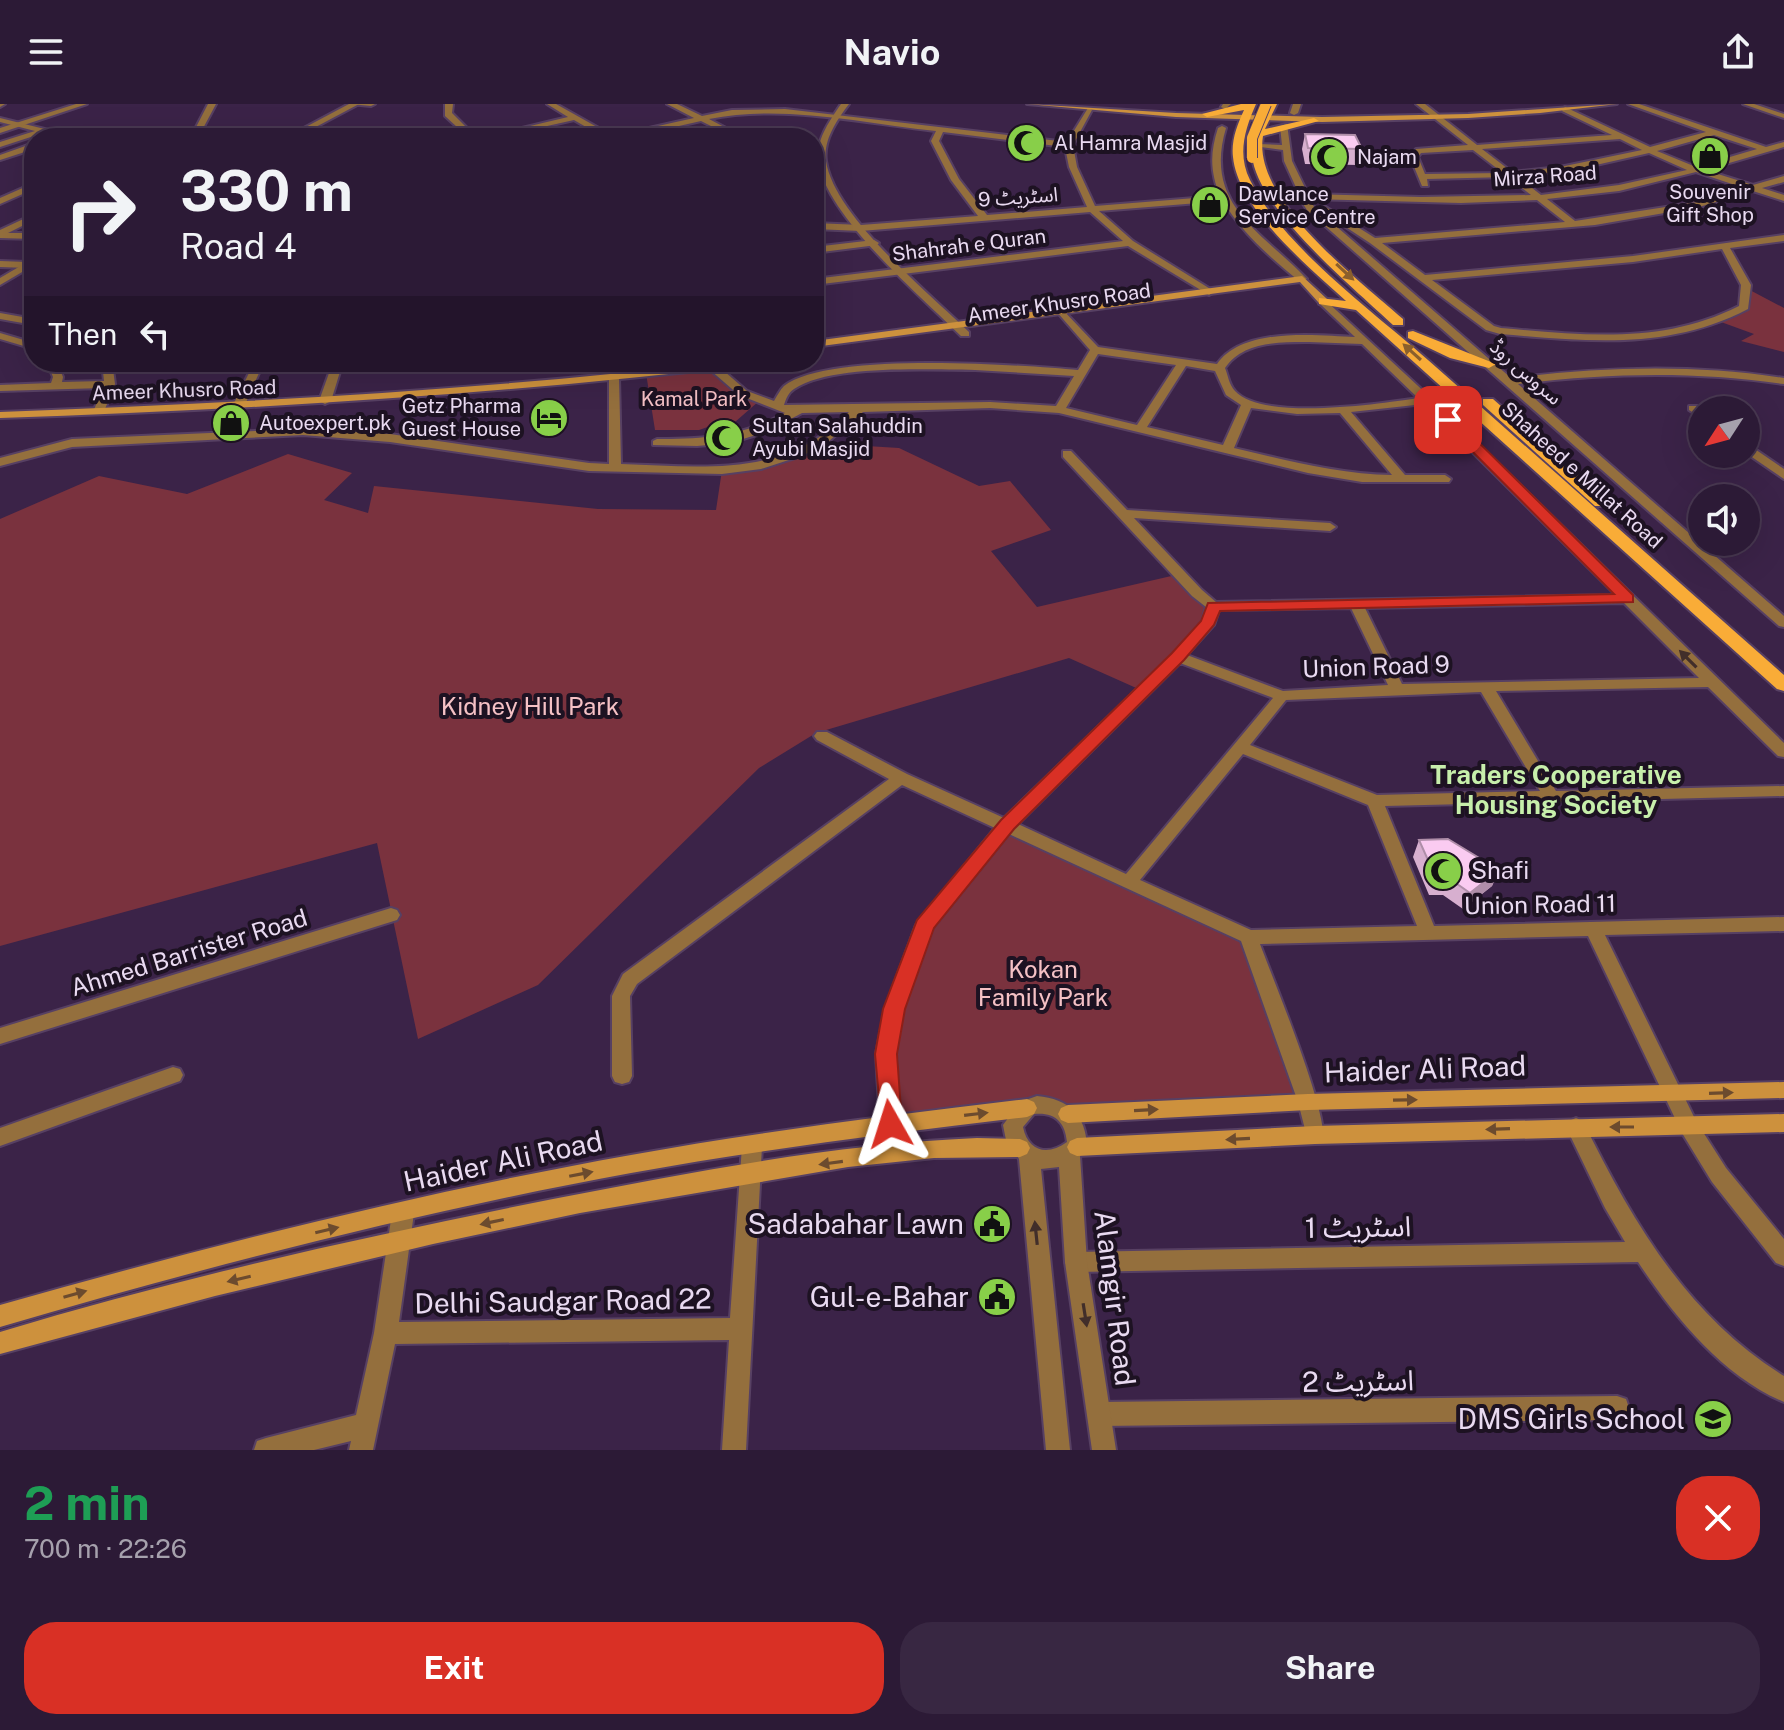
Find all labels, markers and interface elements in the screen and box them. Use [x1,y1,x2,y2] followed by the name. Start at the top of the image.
[24,30,68,74] icon: menu
[1716,30,1760,74] icon: share
[844,31,940,73] text: Navio
[1005,122,1047,164] mosque icon: Al Hamra Masjid
[1054,131,1207,155] place label: Al Hamra Masjid
[1689,135,1731,177] shop icon: Souvenir Gift Shop
[1308,136,1350,178] mosque icon: Najam
[1357,145,1417,169] place label: Najam
[180,158,353,224] text: 330 m
[48,160,152,264] icon: right
[1492,160,1598,192] street label: Mirza Road
[1666,180,1754,227] place label: Souvenir Gift Shop
[977,182,1059,212] street label: اسٹریٹ 9
[1238,182,1376,229] place label: Dawlance Service Centre
[1189,184,1231,226] shop icon: Dawlance Service Centre
[891,224,1047,266] street label: Shahrah e Quran
[180,225,297,267] text: Road 4
[1336,263,1355,281] one-way arrow
[966,278,1152,328] street label: Ameer Khusro Road
[133,312,177,356] icon: left
[48,316,117,352] text: Then
[1485,334,1567,410] street label: سروس روڈ
[1402,343,1421,361] one-way arrow
[91,375,277,405] street label: Ameer Khusro Road
[1414,386,1482,454] pin
[641,387,747,411] park label: Kamal Park
[401,394,521,441] place label: Getz Pharma Guest House
[1688,396,1760,468] north arrow
[1688,396,1760,556] map controls
[528,397,570,439] hotel icon: Getz Pharma Guest House
[1497,397,1667,553] street label: Shaheed e Millat Road
[1426,398,1470,442] icon: arrive
[210,402,252,444] shop icon: Autoexpert.pk
[259,411,392,435] place label: Autoexpert.pk
[752,414,923,461] place label: Sultan Salahuddin Ayubi Masjid
[703,417,745,459] mosque icon: Sultan Salahuddin Ayubi Masjid
[1688,484,1760,556] button: sound
[1302,649,1450,683] street label: Union Road 9
[1679,650,1698,668] one-way arrow
[441,692,619,720] park label: Kidney Hill Park
[1430,759,1682,820] district label: Traders Cooperative Housing Society
[1422,850,1464,892] mosque icon: Shafi
[1471,856,1529,884] place label: Shafi
[1464,889,1616,919] street label: Union Road 11
[67,903,310,1001] street label: Ahmed Barrister Road
[978,955,1108,1011] park label: Kokan Family Park
[1323,1048,1527,1089] street label: Haider Ali Road
[848,1082,932,1166] position arrow
[1709,1086,1734,1099] one-way arrow
[1393,1093,1418,1106] one-way arrow
[1134,1104,1159,1117] one-way arrow
[964,1107,989,1120] one-way arrow
[1609,1121,1634,1133] one-way arrow
[400,1123,605,1198] street label: Haider Ali Road
[1485,1123,1510,1136] one-way arrow
[1225,1132,1250,1145] one-way arrow
[818,1157,843,1170] one-way arrow
[568,1167,593,1179] one-way arrow
[971,1203,1013,1245] public building icon: Sadabahar Lawn
[748,1207,964,1240] place label: Sadabahar Lawn
[1088,1208,1143,1388] street label: Alamgir Road
[1304,1209,1412,1245] street label: اسٹریٹ 1
[480,1216,505,1229] one-way arrow
[1030,1220,1043,1245] one-way arrow
[314,1223,339,1236] one-way arrow
[226,1274,251,1286] one-way arrow
[976,1276,1018,1318] public building icon: Gul-e-Bahar
[810,1280,969,1313] place label: Gul-e-Bahar
[414,1281,712,1320] street label: Delhi Saudgar Road 22
[63,1287,87,1300] one-way arrow
[1079,1302,1091,1327] one-way arrow
[1302,1363,1414,1399] street label: اسٹریٹ 2
[1692,1398,1734,1440] school or university icon: DMS Girls School
[1458,1402,1685,1435] place label: DMS Girls School
[24,1474,150,1531] text: 2 min
[1676,1476,1760,1560] button: close
[24,1533,187,1564] text: 700 m · 22:26
[24,1622,884,1714] button: Exit
[900,1622,1760,1714] button: Share

